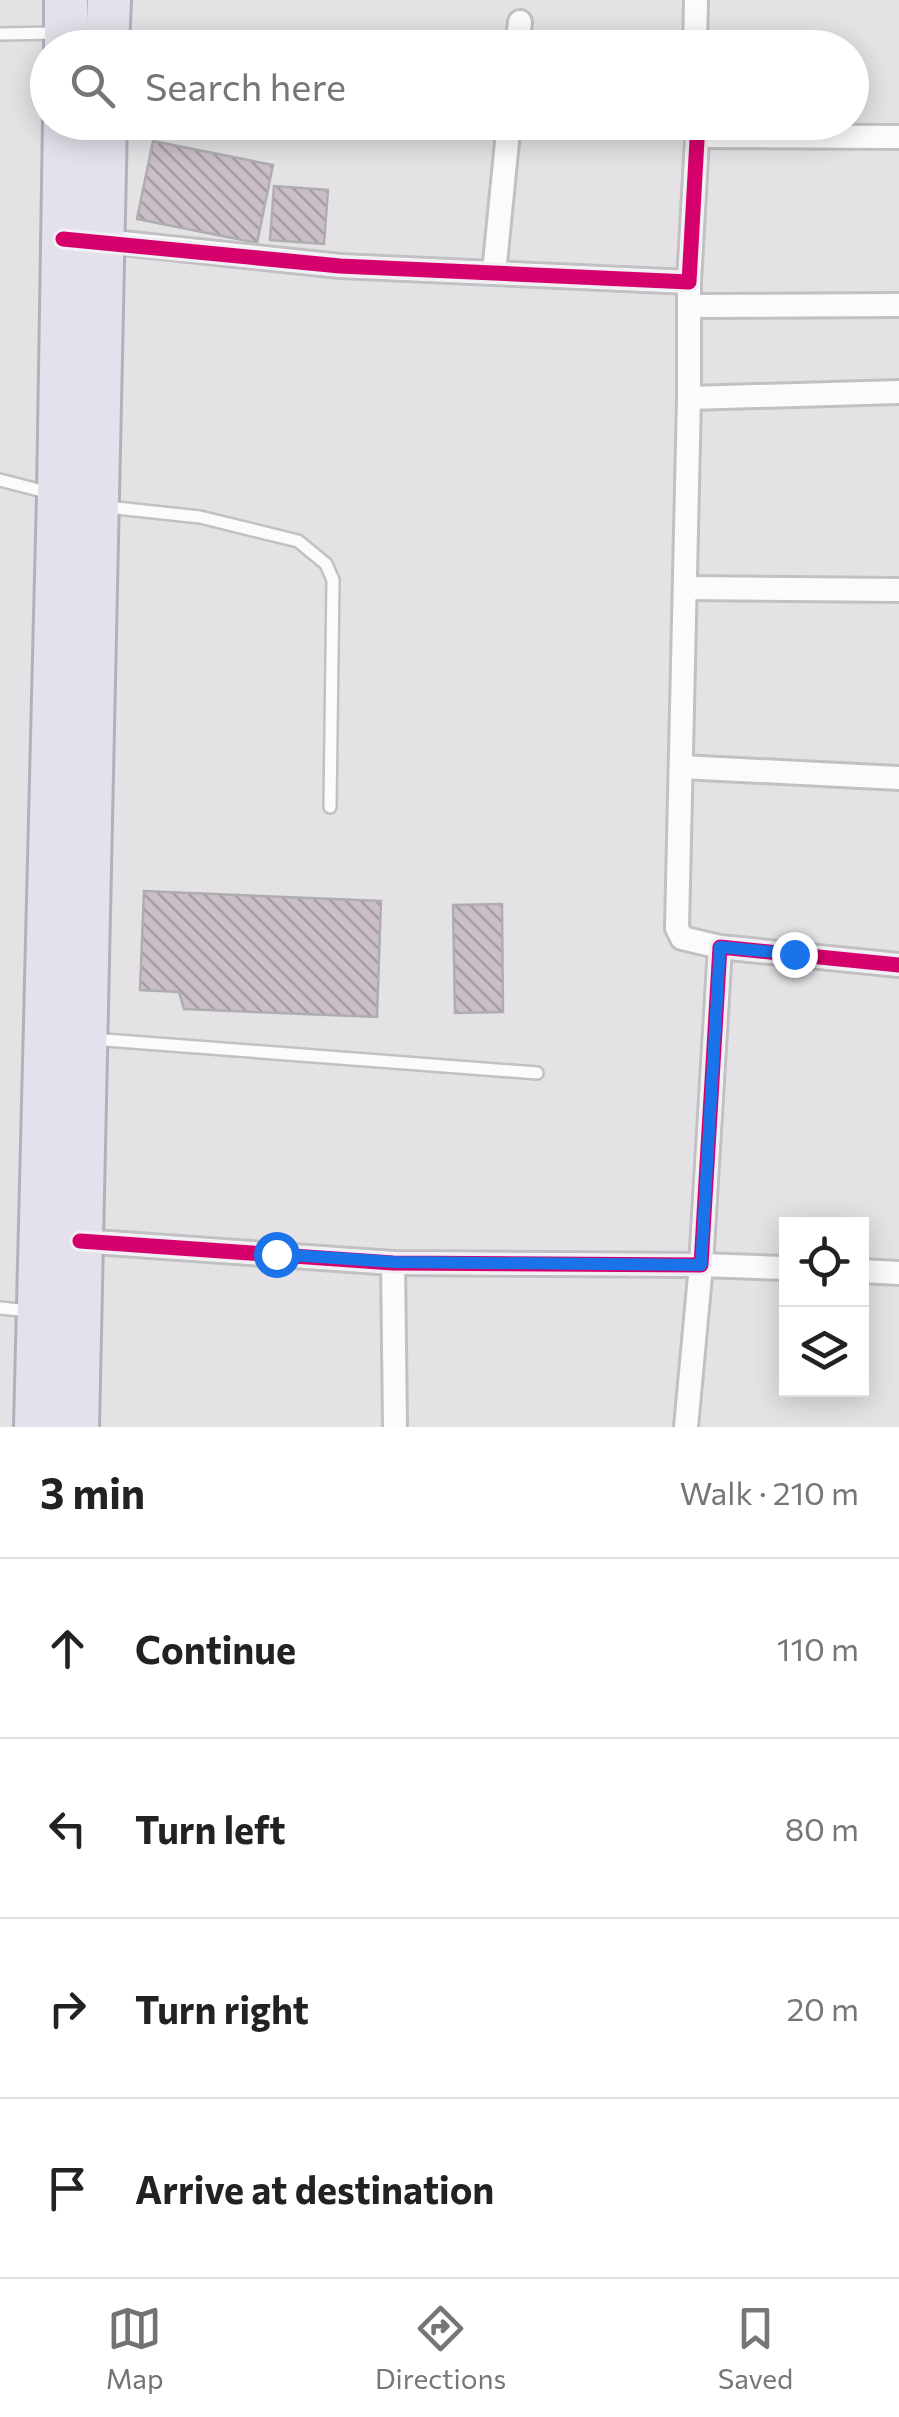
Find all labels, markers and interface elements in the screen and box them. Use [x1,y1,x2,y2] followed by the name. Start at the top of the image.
[30,30,869,140] search box
[65,58,120,113] icon: search
[145,62,346,109] text: Search here
[772,932,818,978] route end
[779,1217,869,1397] map controls
[779,1217,869,1307] button: locate
[254,1232,300,1278] route start
[779,1307,869,1397] button: layers
[40,1466,145,1518] text: 3 min
[680,1472,859,1512] text: Walk · 210 m
[40,1621,95,1676] icon: ahead
[135,1625,296,1672] text: Continue
[777,1628,859,1668] text: 110 m
[40,1801,95,1856] icon: left
[135,1805,286,1852] text: Turn left
[785,1808,859,1848] text: 80 m
[40,1981,95,2036] icon: right
[135,1985,309,2032] text: Turn right
[786,1988,859,2028] text: 20 m
[40,2161,95,2216] icon: arrive
[135,2165,494,2212] text: Arrive at destination
[106,2301,163,2395] tab: Map
[375,2301,506,2395] tab: Directions
[718,2301,793,2395] tab: Saved

